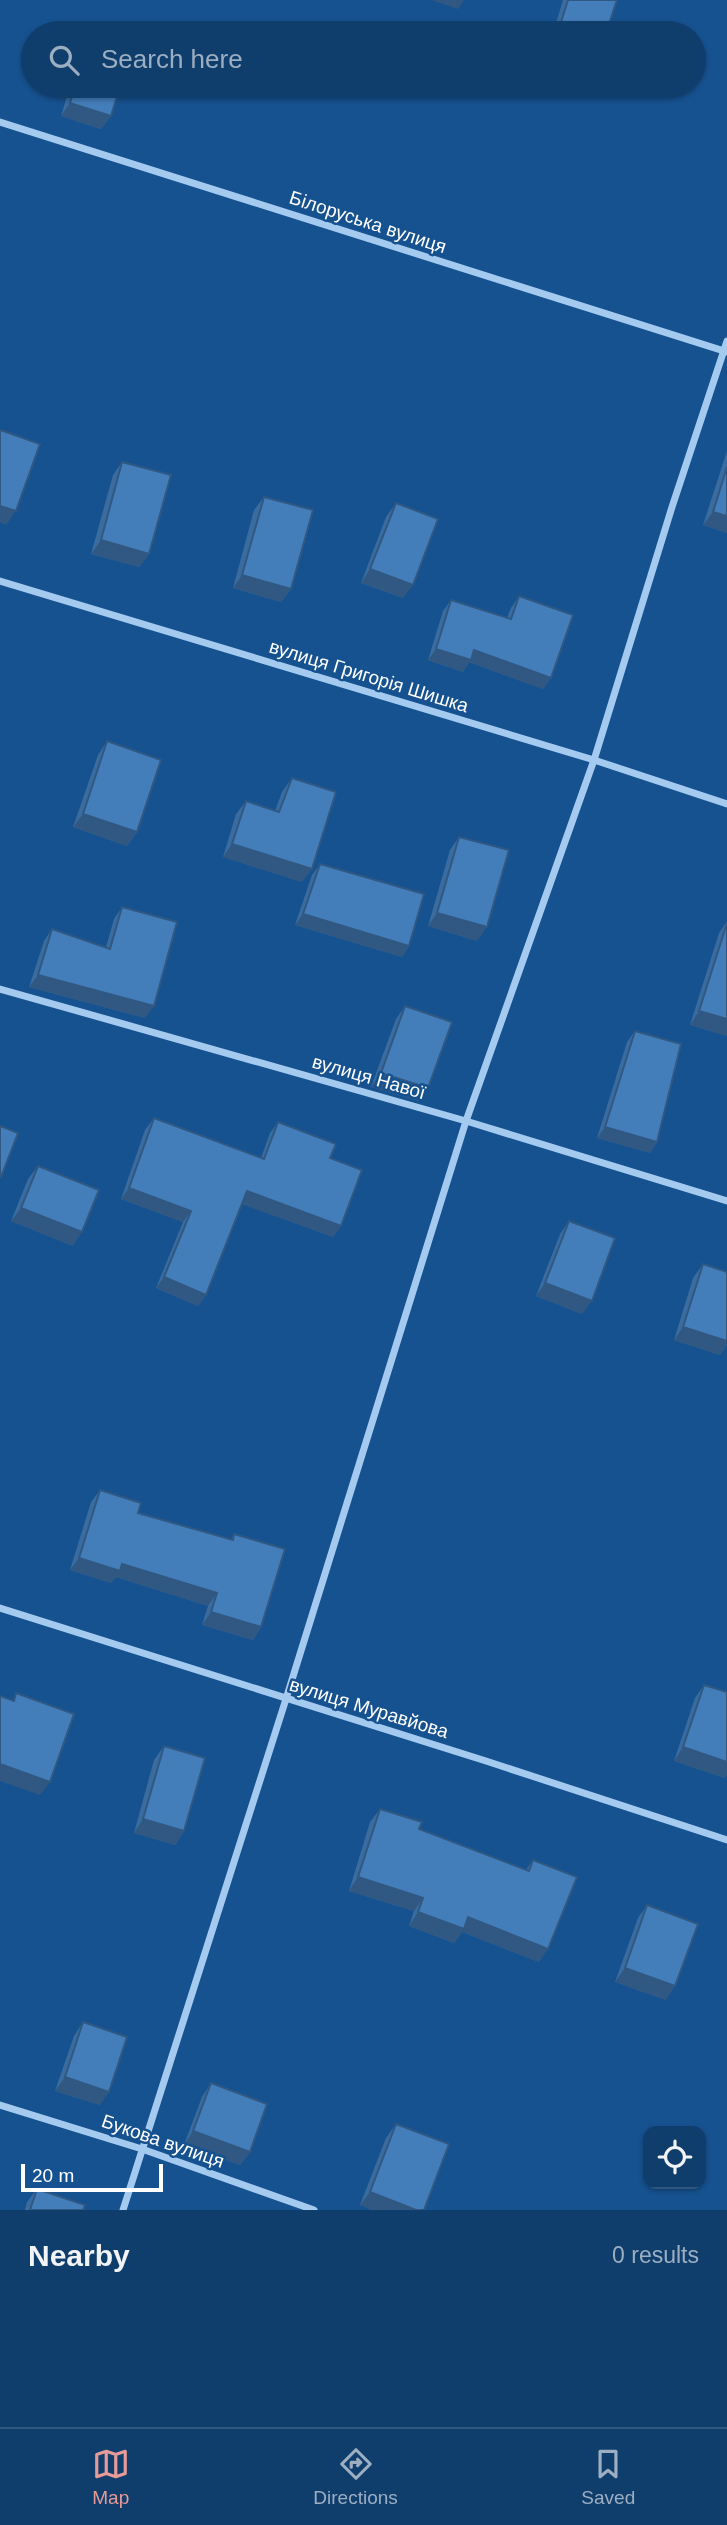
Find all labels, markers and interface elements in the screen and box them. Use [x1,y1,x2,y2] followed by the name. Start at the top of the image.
[21,21,706,98] search box
[45,41,83,79] icon: search
[101,44,243,74] text: Search here
[287,187,449,257] street label: Білоруська вулиця
[267,636,472,716] street label: вулиця Григорія Шишка
[310,1051,429,1103] street label: вулиця Навої
[287,1674,451,1742] street label: вулиця Муравйова
[99,2110,227,2172] street label: Букова вулиця
[643,2126,706,2189] map controls
[643,2126,706,2189] button: locate
[21,2161,163,2193] scale bar
[32,2165,74,2186] text: 20 m
[28,2239,130,2272] text: Nearby
[612,2242,699,2268] text: 0 results
[92,2445,130,2509] tab: Map
[313,2445,398,2509] tab: Directions
[581,2445,635,2509] tab: Saved

